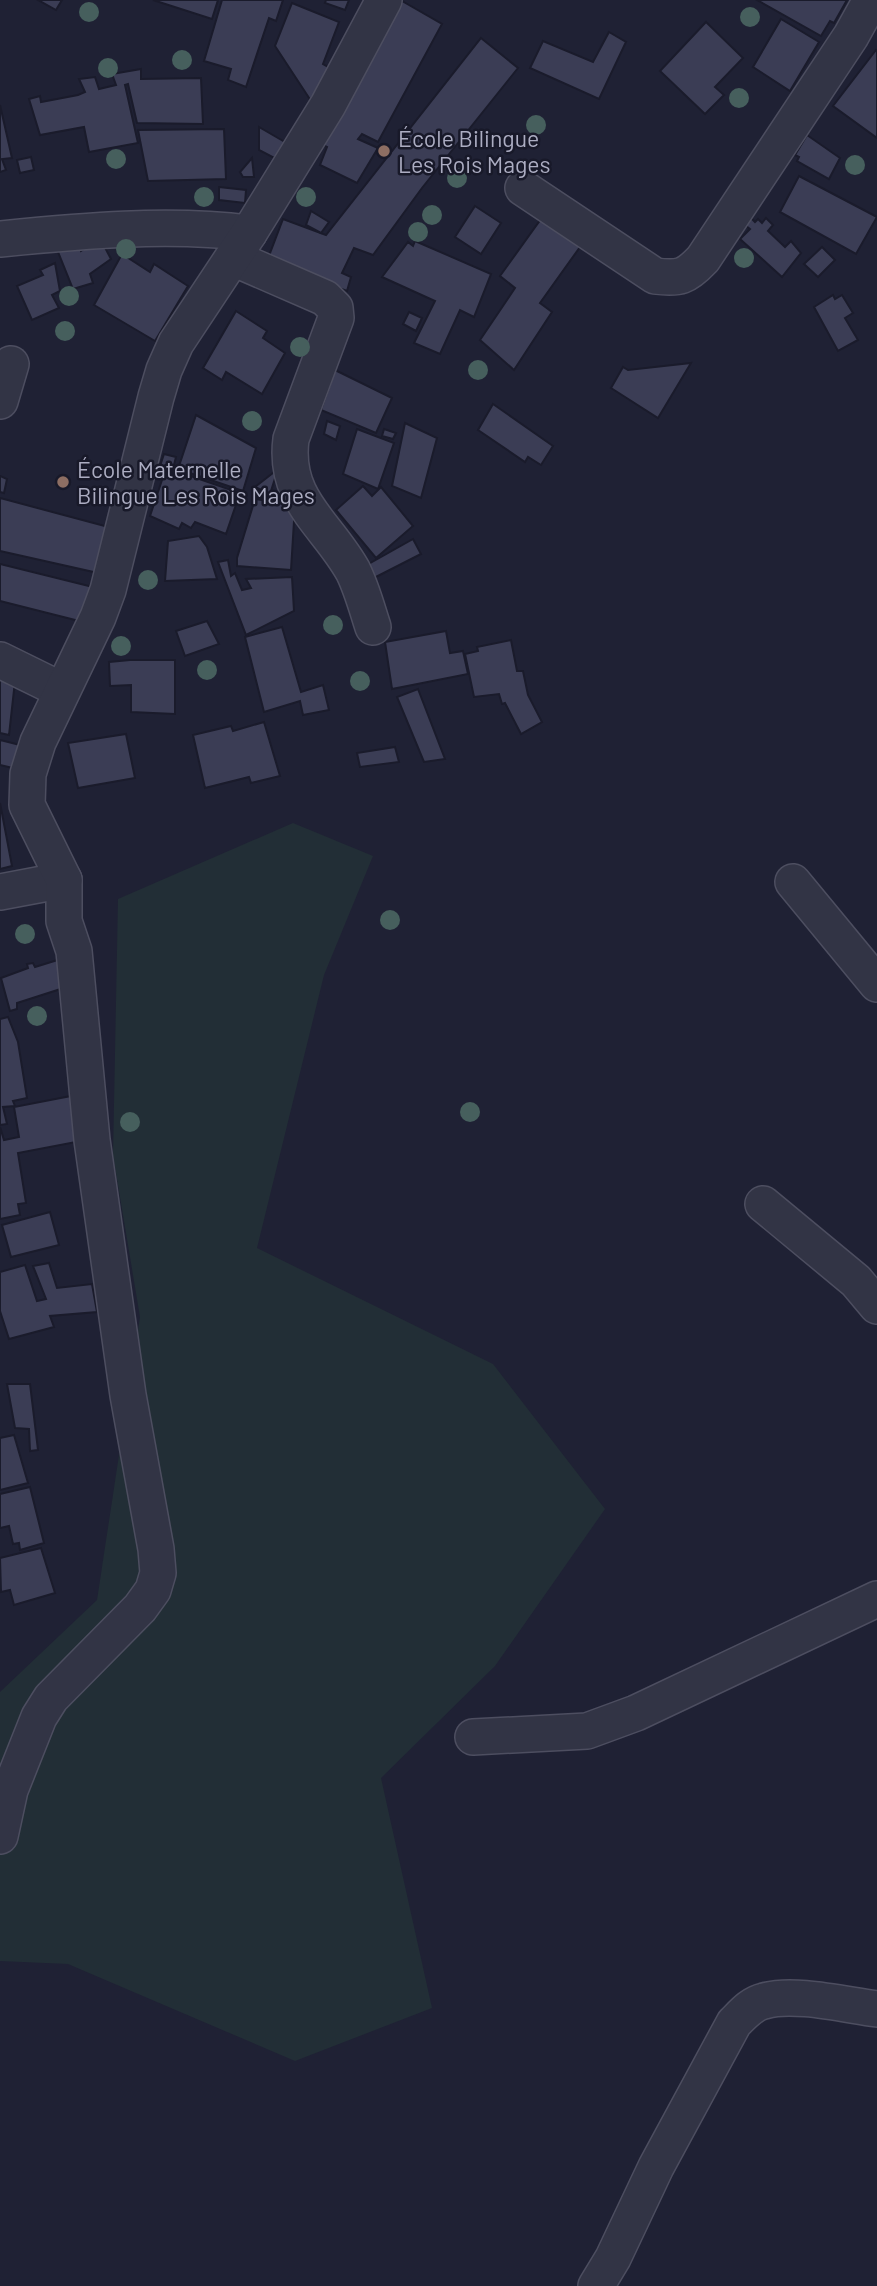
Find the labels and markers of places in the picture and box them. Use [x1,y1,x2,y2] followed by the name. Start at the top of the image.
[398,124,550,178] place label: École Bilingue Les Rois Mages
[376,143,392,159] marker: École Bilingue Les Rois Mages
[77,455,315,509] place label: École Maternelle Bilingue Les Rois Mages
[55,474,71,490] marker: École Maternelle Bilingue Les Rois Mages

